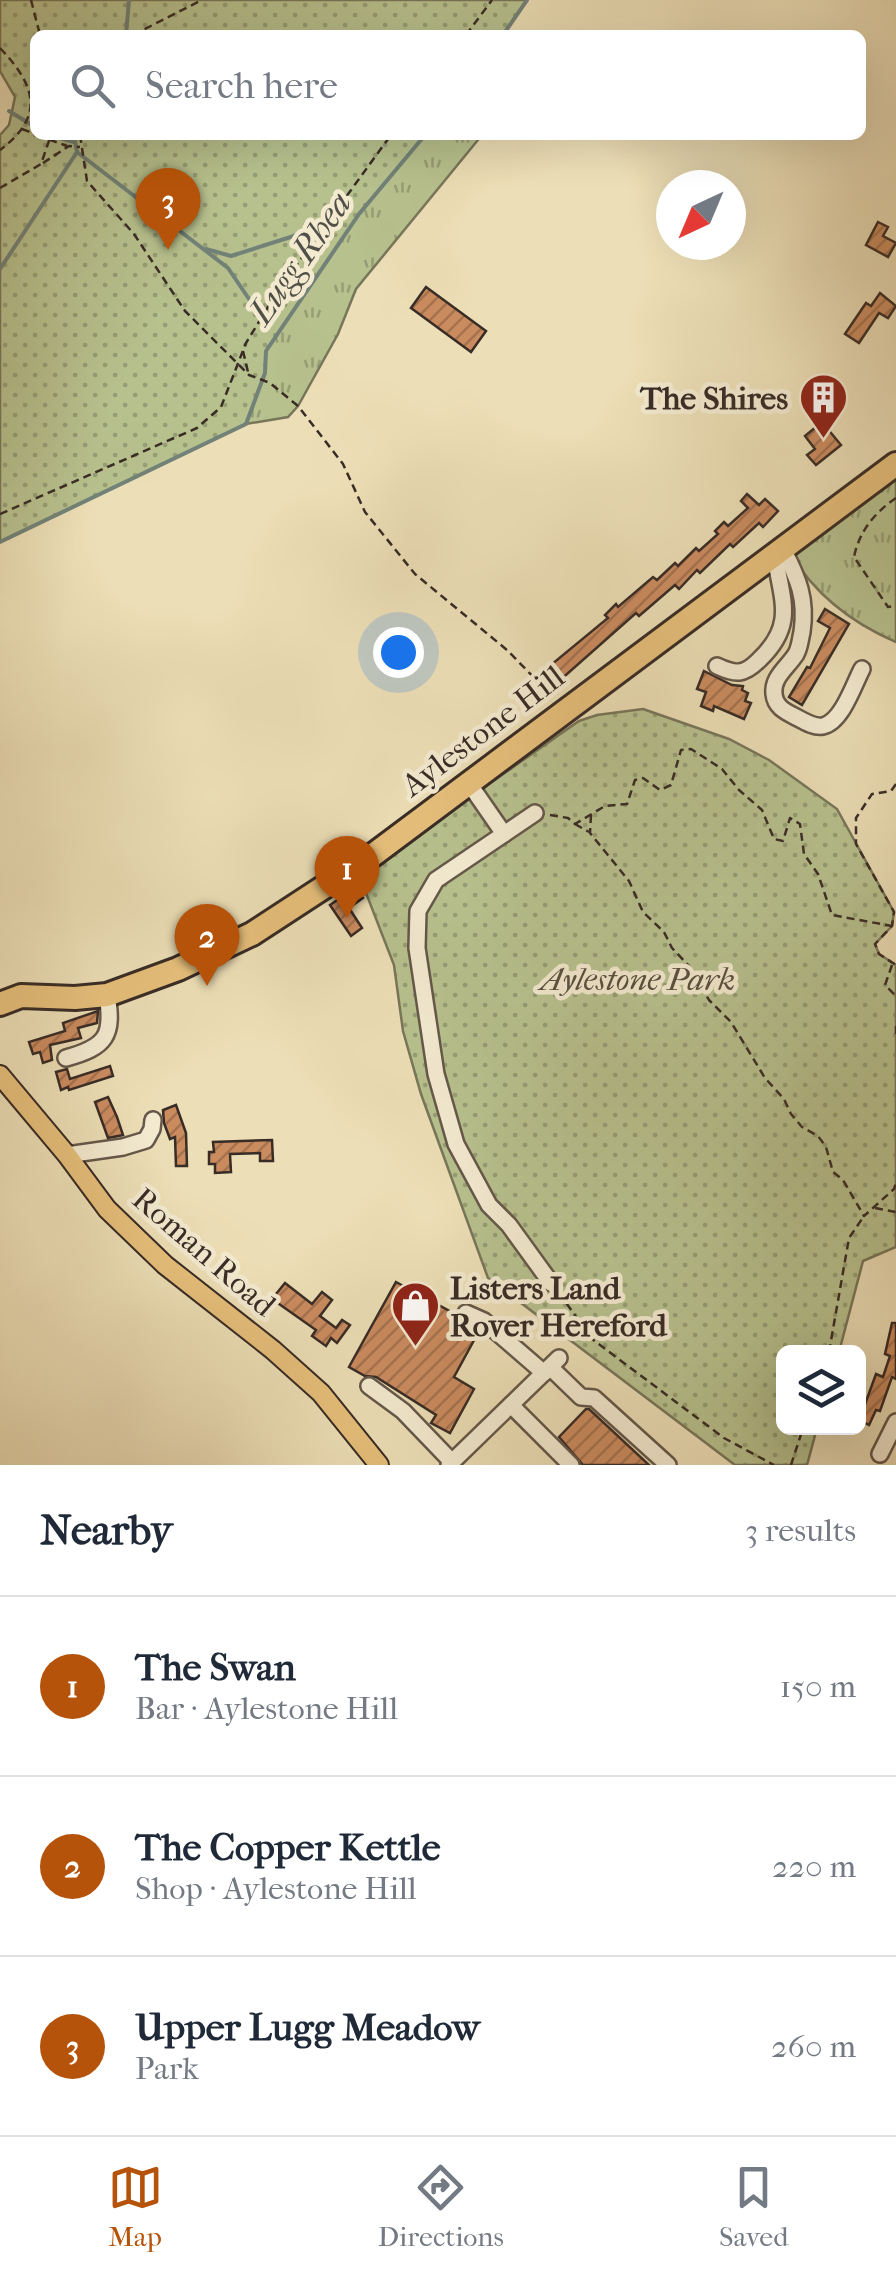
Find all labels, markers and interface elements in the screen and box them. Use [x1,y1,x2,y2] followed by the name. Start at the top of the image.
[30,30,866,140] search box
[65,58,120,113] icon: search
[145,63,338,108] text: Search here
[136,168,200,250] pin: 3
[656,170,746,260] north arrow
[238,184,360,334] water label: Lugg Rhea
[797,372,849,440] building icon: The Shires
[639,380,788,417] place label: The Shires
[373,627,424,678] your location
[393,658,572,805] street label: Aylestone Hill
[314,836,380,918] pin: 1
[174,904,240,986] pin: 2
[537,961,735,998] park label: Aylestone Park
[125,1180,283,1324] street label: Roman Road
[450,1270,668,1344] place label: Listers Land Rover Hereford
[389,1280,441,1348] shop icon: Listers Land Rover Hereford
[776,1345,866,1435] map controls
[776,1345,866,1435] button: layers
[40,1506,172,1555] text: Nearby
[745,1512,856,1549] text: 3 results
[135,1645,296,1690] text: The Swan
[67,1668,78,1705] text: 1
[780,1668,856,1705] text: 150 m
[135,1690,398,1727] text: Bar · Aylestone Hill
[135,1825,441,1870] text: The Copper Kettle
[64,1848,81,1885] text: 2
[772,1848,856,1885] text: 220 m
[135,1870,417,1907] text: Shop · Aylestone Hill
[135,2005,480,2050] text: Upper Lugg Meadow
[66,2028,79,2065] text: 3
[771,2028,856,2065] text: 260 m
[135,2050,199,2087] text: Park
[108,2160,163,2253] tab: Map
[378,2160,504,2253] tab: Directions
[719,2160,788,2253] tab: Saved

